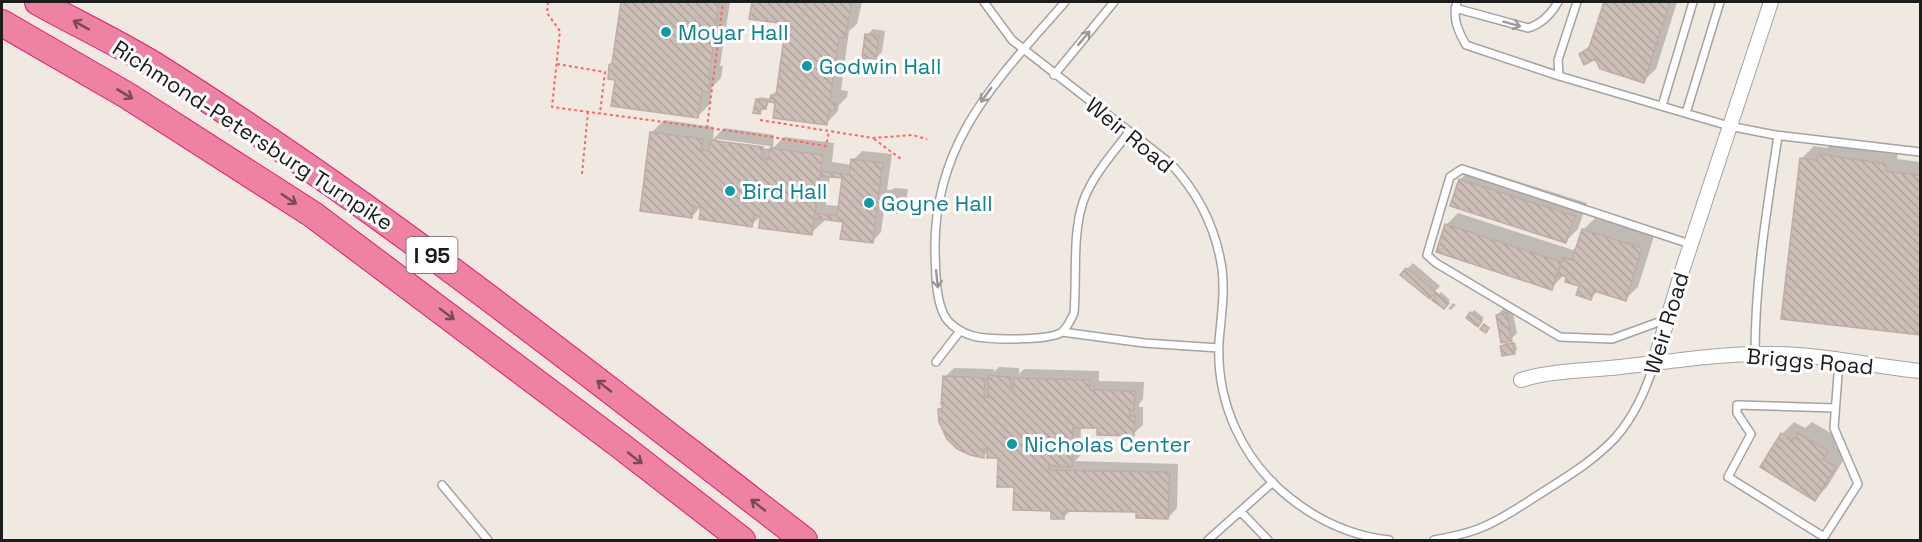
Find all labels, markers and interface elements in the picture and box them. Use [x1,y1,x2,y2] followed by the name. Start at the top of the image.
[678,18,789,46] place label: Moyar Hall
[73,19,90,31] one-way arrow
[1502,19,1521,30] one-way arrow
[659,25,673,39] marker: Moyar Hall
[1078,30,1091,46] one-way arrow
[107,34,399,236] street label: Richmond-Petersburg Turnpike
[819,52,941,80] place label: Godwin Hall
[800,59,814,73] marker: Godwin Hall
[980,86,992,102] one-way arrow
[116,88,133,100] one-way arrow
[1080,91,1180,179] street label: Weir Road
[742,177,828,205] place label: Bird Hall
[723,184,737,198] marker: Bird Hall
[881,189,993,217] place label: Goyne Hall
[281,193,297,205] one-way arrow
[862,196,876,210] marker: Goyne Hall
[406,237,458,273] road number: I 95
[932,268,943,288] one-way arrow
[1637,269,1695,377] street label: Weir Road
[438,308,454,321] one-way arrow
[1745,341,1875,381] street label: Briggs Road
[596,379,612,392] one-way arrow
[1024,430,1191,458] place label: Nicholas Center
[1005,437,1019,451] marker: Nicholas Center
[627,451,643,464] one-way arrow
[750,498,766,511] one-way arrow

